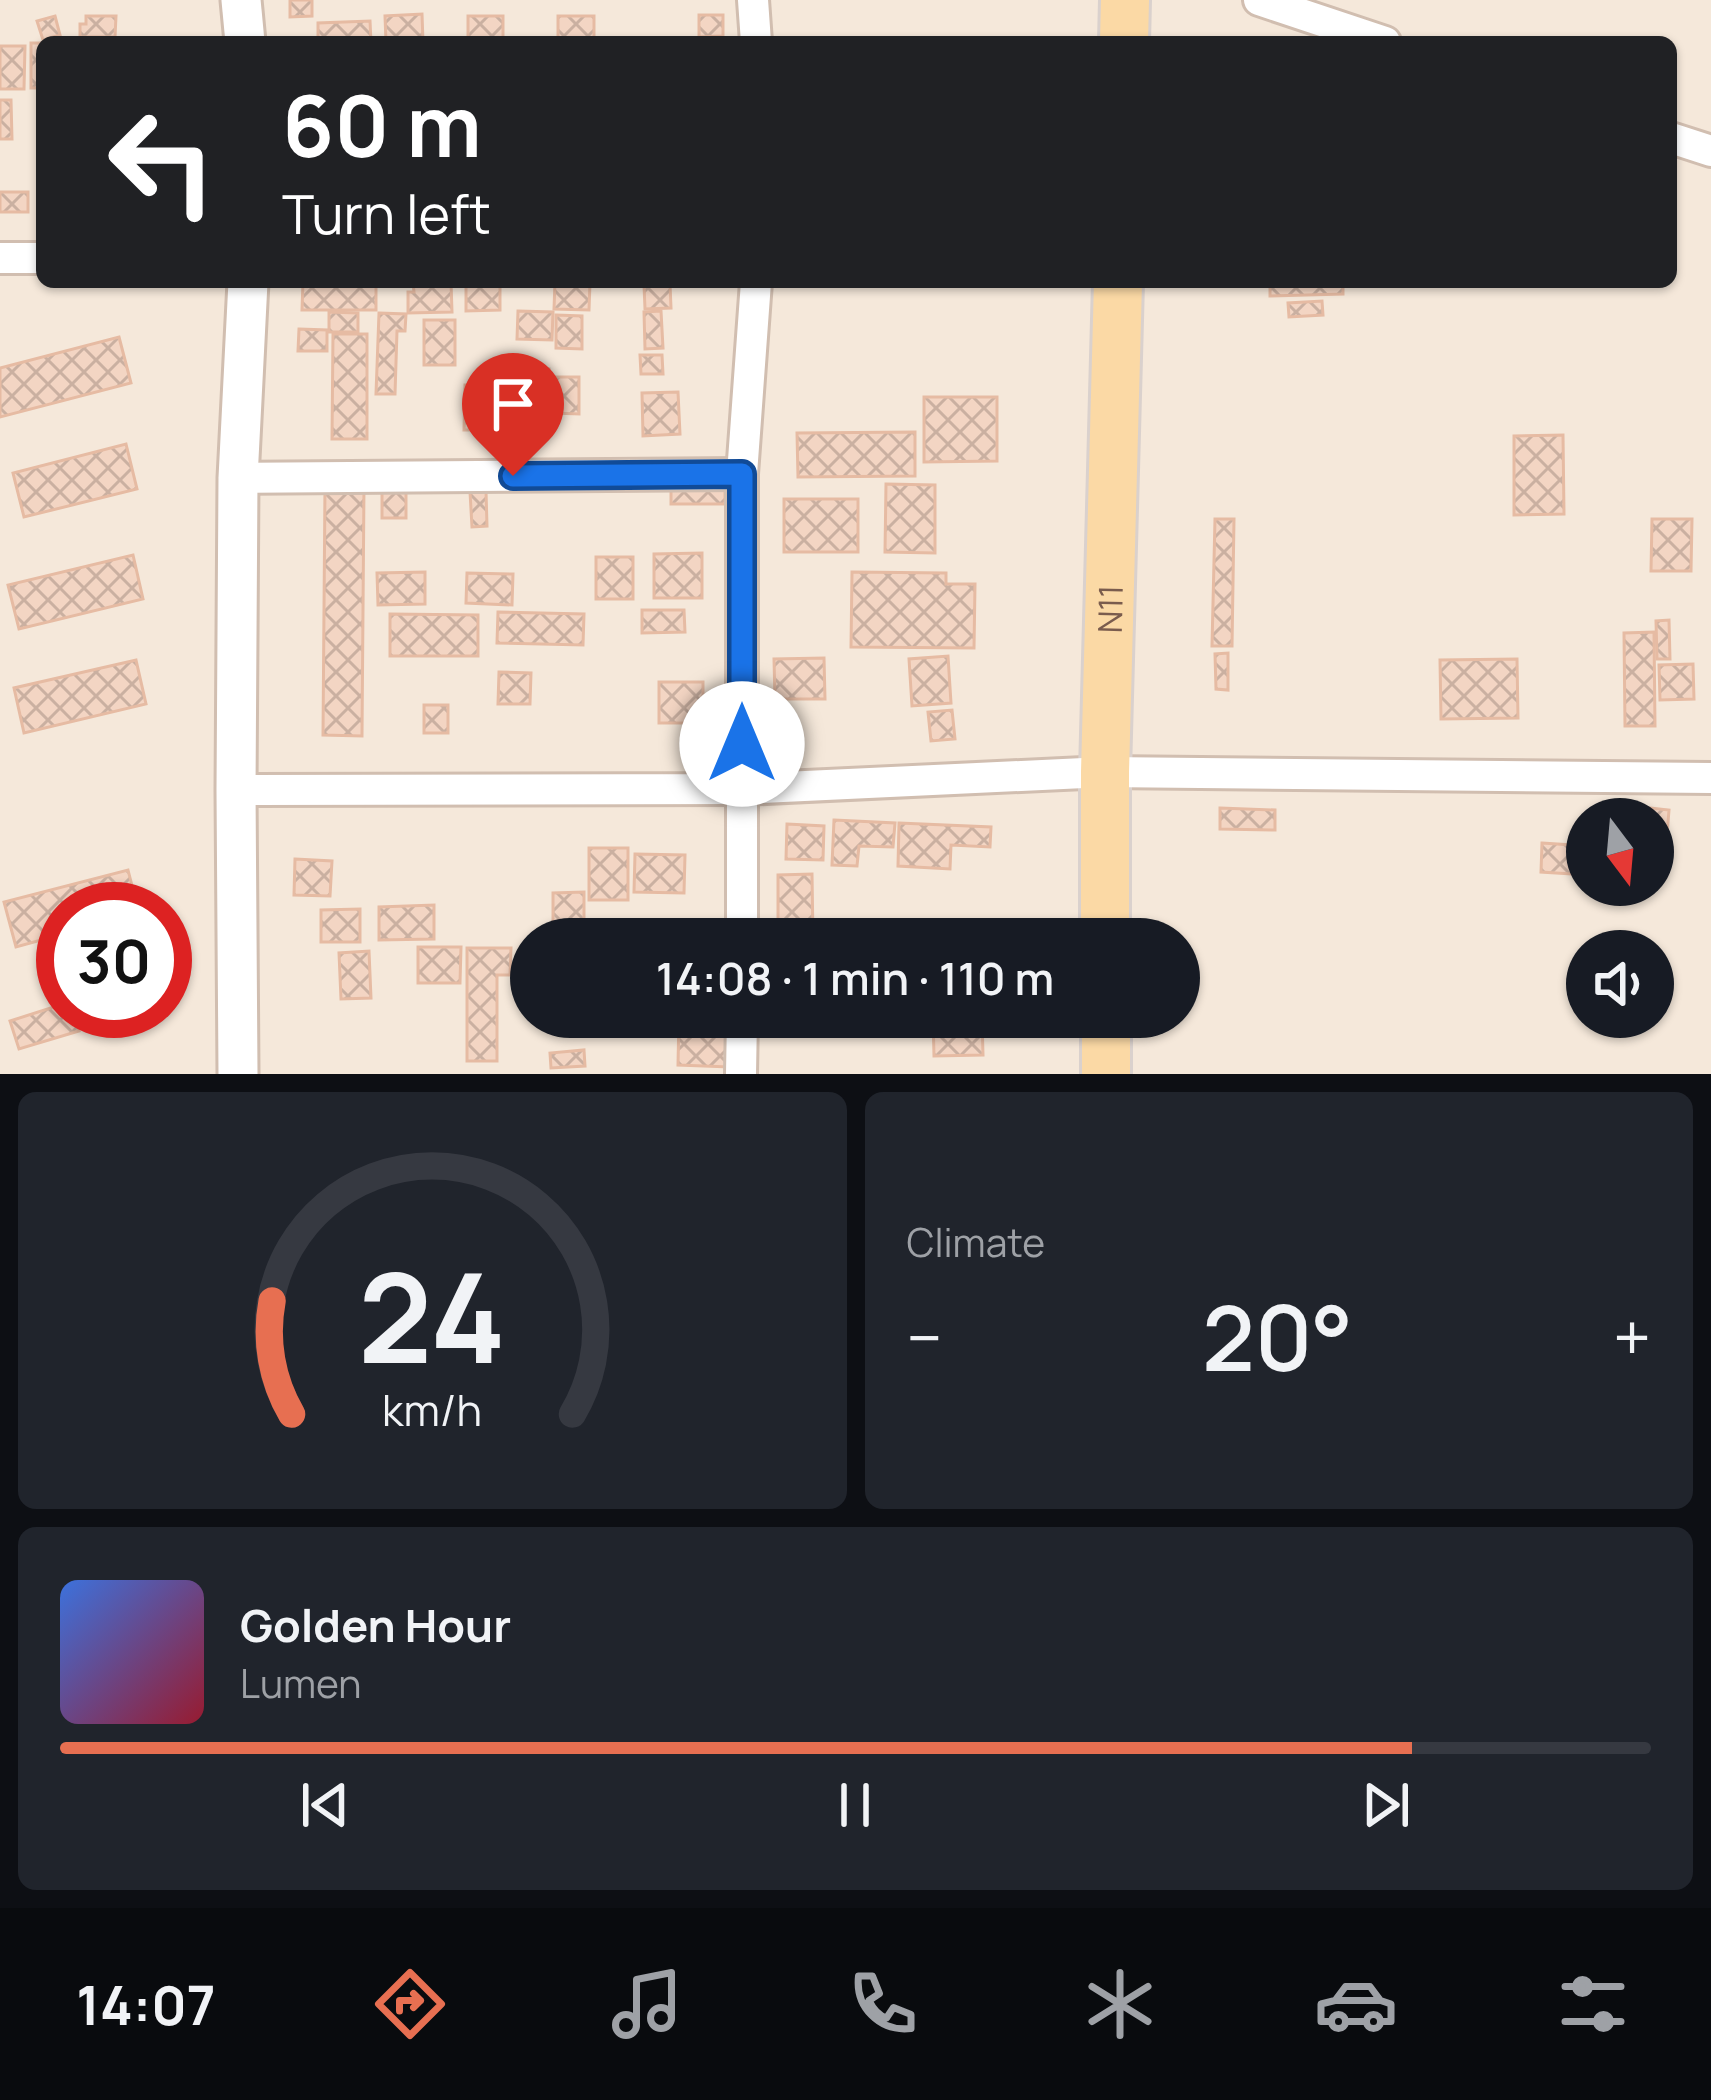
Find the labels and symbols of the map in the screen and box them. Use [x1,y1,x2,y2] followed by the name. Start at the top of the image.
[462,353,564,476] pin
[1086,584,1132,634] street label: N11
[679,681,805,807] position arrow
[1566,798,1674,906] north arrow
[36,882,192,1038] speed limit sign: 30

